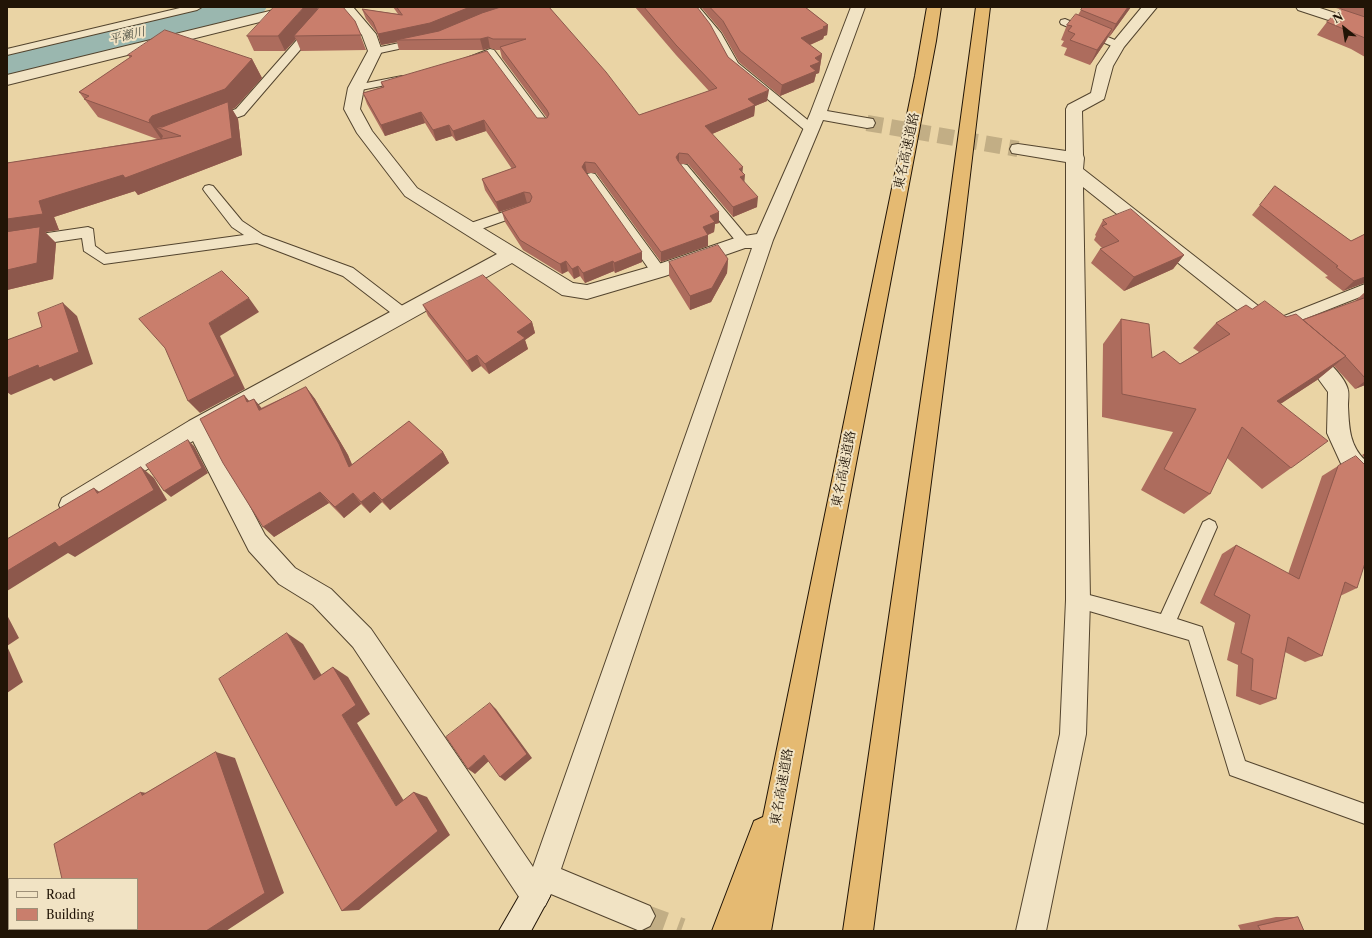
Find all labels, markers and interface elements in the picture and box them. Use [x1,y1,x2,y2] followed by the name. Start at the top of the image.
[1324,8,1364,48] north arrow
[1330,9,1346,26] text: N
[108,25,146,47] water label: 平瀬川
[891,111,923,191] street label: 東名高速道路
[829,429,859,509] street label: 東名高速道路
[768,747,796,827] street label: 東名高速道路
[8,878,138,930] legend
[46,887,76,902] text: Road
[46,907,94,922] text: Building

